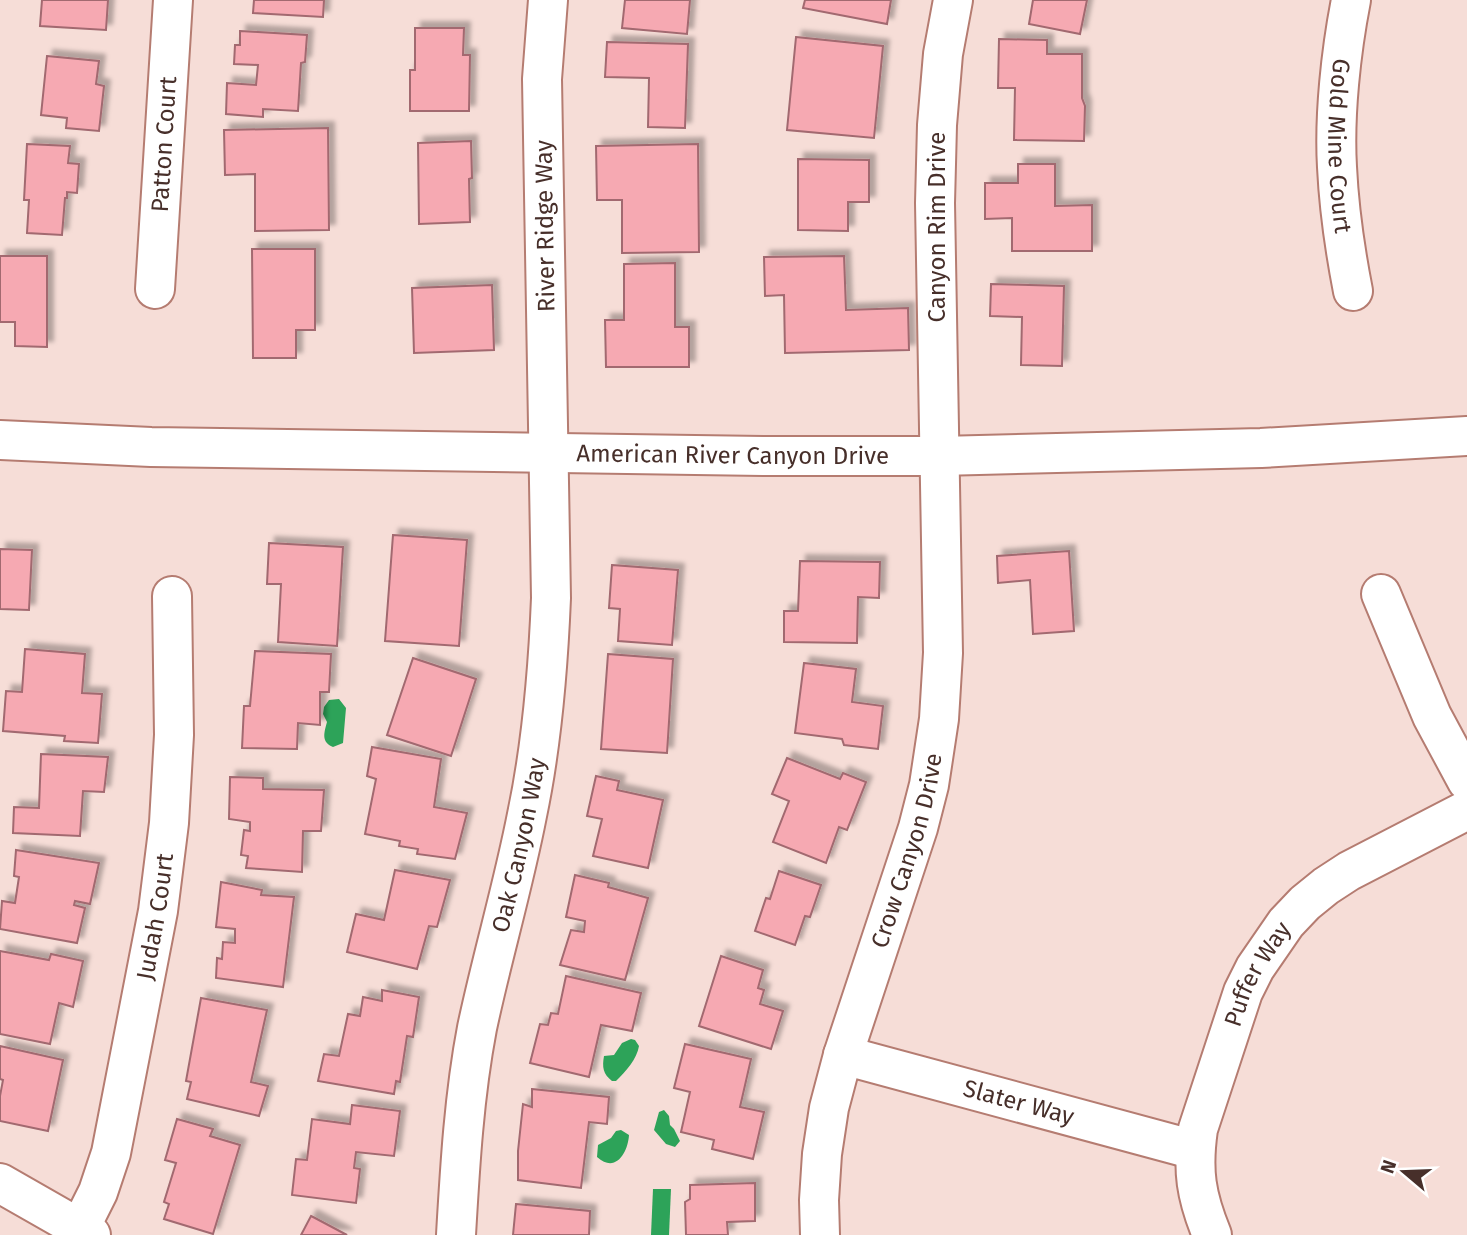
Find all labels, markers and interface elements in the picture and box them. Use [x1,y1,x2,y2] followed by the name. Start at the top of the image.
[1322,57,1357,235] street label: Gold Mine Court
[146,75,182,213] street label: Patton Court
[923,132,951,322] street label: Canyon Rim Drive
[529,139,561,312] street label: River Ridge Way
[576,439,889,470] street label: American River Canyon Drive
[865,751,948,952] street label: Crow Canyon Drive
[486,756,551,935] street label: Oak Canyon Way
[131,851,179,982] street label: Judah Court
[1219,916,1297,1030] street label: Puffer Way
[960,1074,1077,1131] street label: Slater Way
[1369,1137,1439,1207] north arrow
[1375,1157,1401,1176] text: N

